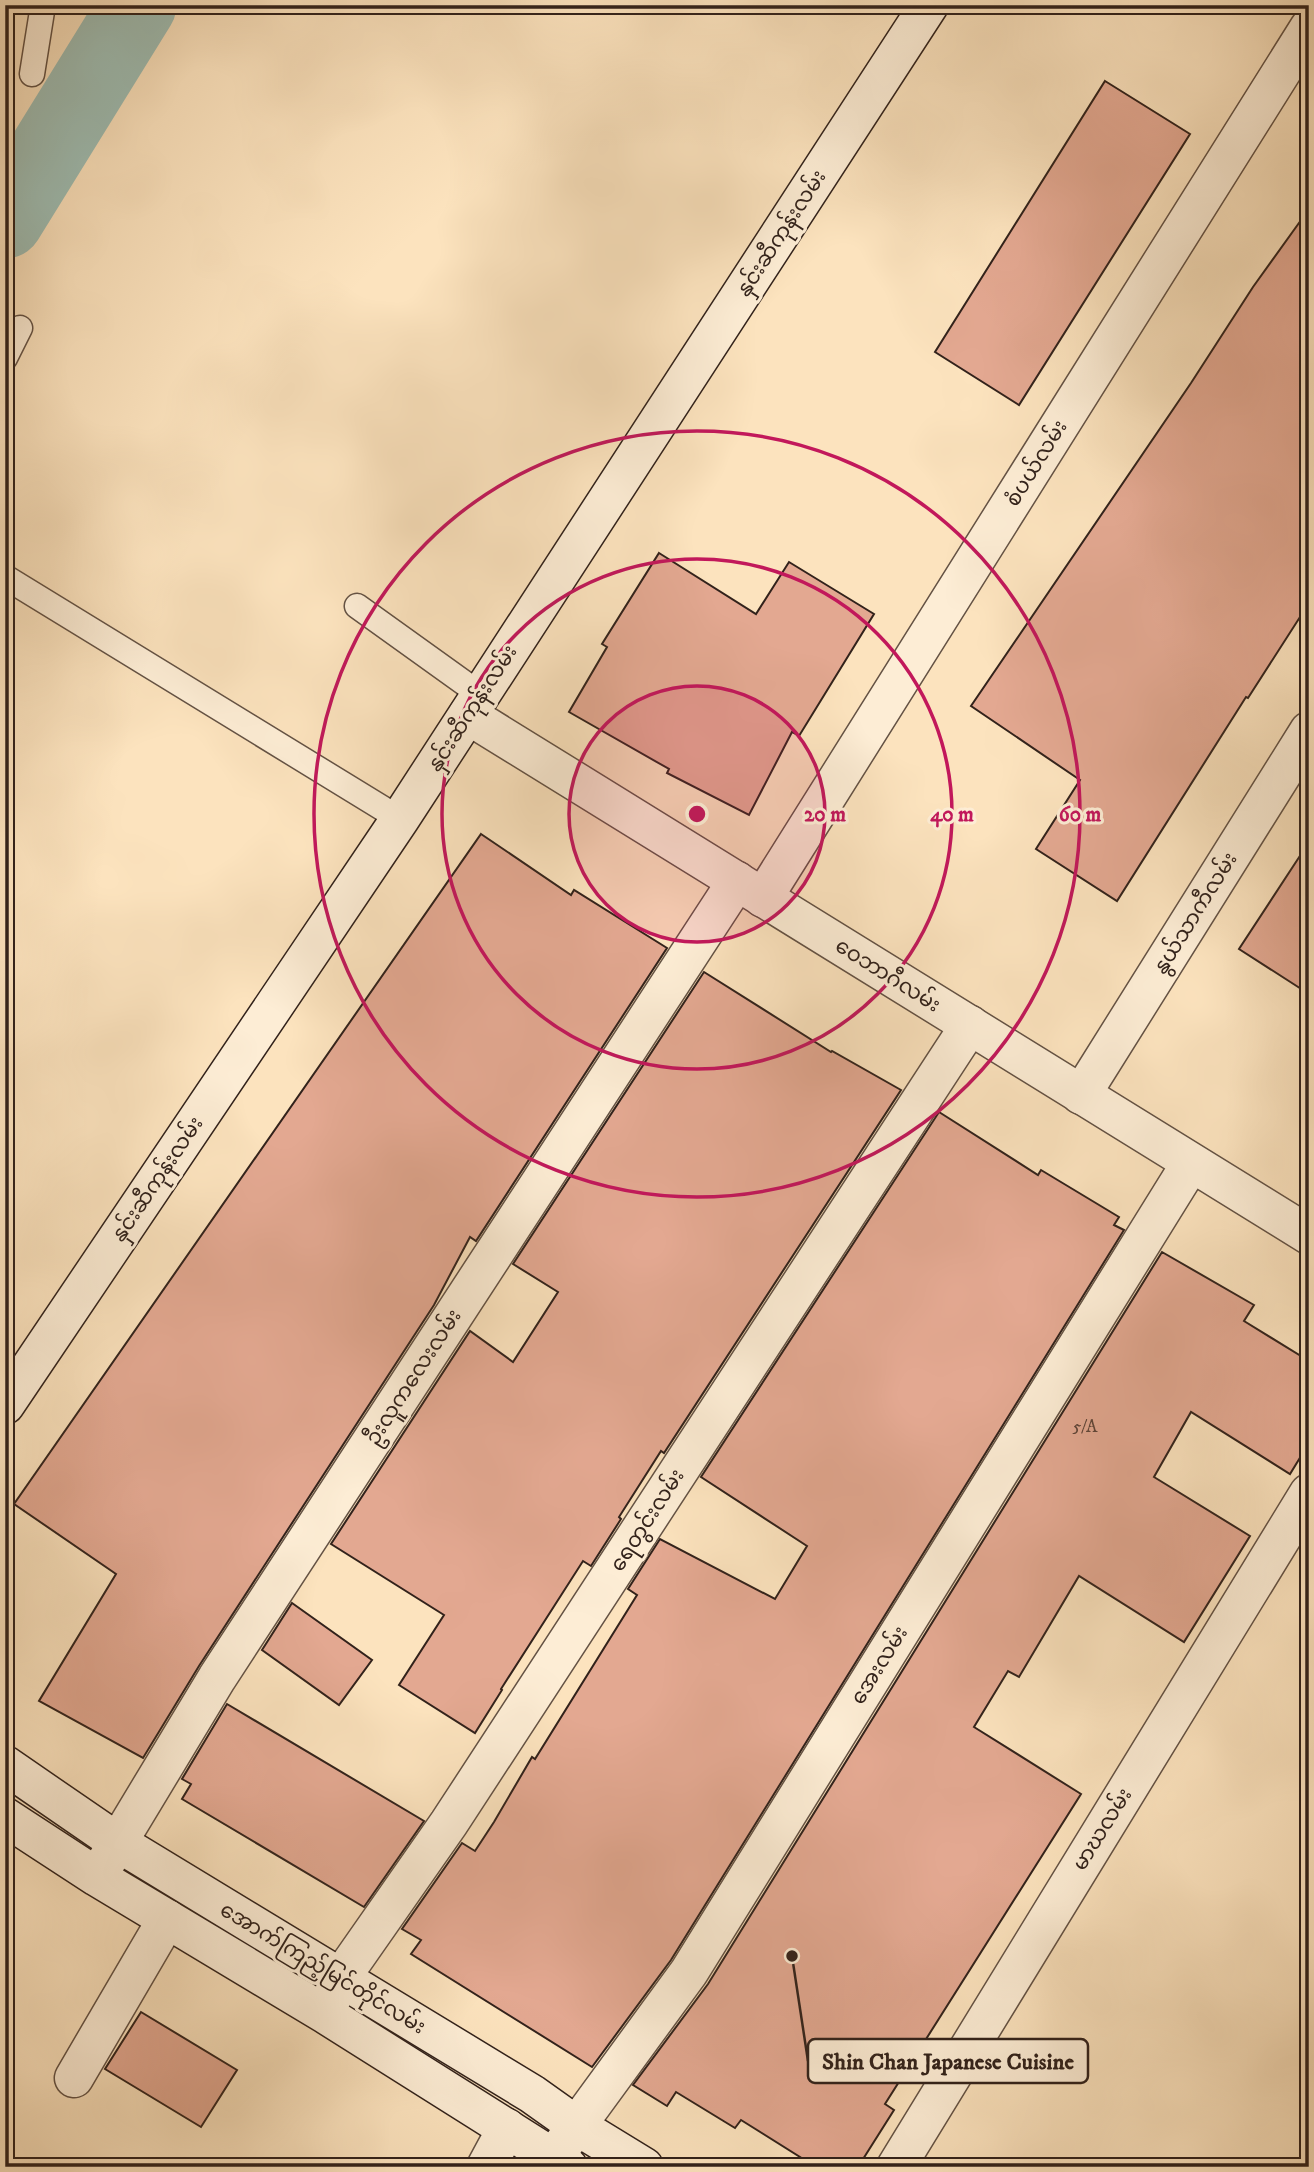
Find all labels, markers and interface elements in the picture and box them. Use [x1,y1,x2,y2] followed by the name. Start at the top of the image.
[728,163,835,303] street label: နှင်းဆီကုန်းလမ်း
[997,413,1074,512] street label: စံပယ်လမ်း
[419,638,526,778] street label: နှင်းဆီကုန်းလမ်း
[685,802,709,826] centre of rings
[804,802,846,828] text: 20 m
[930,802,974,828] text: 40 m
[1059,802,1101,828] text: 60 m
[1145,846,1245,980] street label: နွယ်သာကီလမ်း
[830,930,947,1019] street label: ဝေဘာဂီလမ်း
[103,1110,212,1249] street label: နှင်းဆီကုန်းလမ်း
[357,1302,470,1452] street label: ဦးလူကလေးလမ်း
[1073,1416,1098,1438] house number: 5/A
[602,1462,693,1578] street label: ရေတွင်းလမ်း
[842,1619,914,1710] street label: အေးလမ်း
[1064,1781,1138,1876] street label: မာဃလမ်း
[213,1894,432,2043] street label: အောက်ကြည့်မြင်တိုင်လမ်း
[808,2039,1088,2083] callout: Shin Chan Japanese Cuisine
[822,2048,1074,2077] text: Shin Chan Japanese Cuisine

